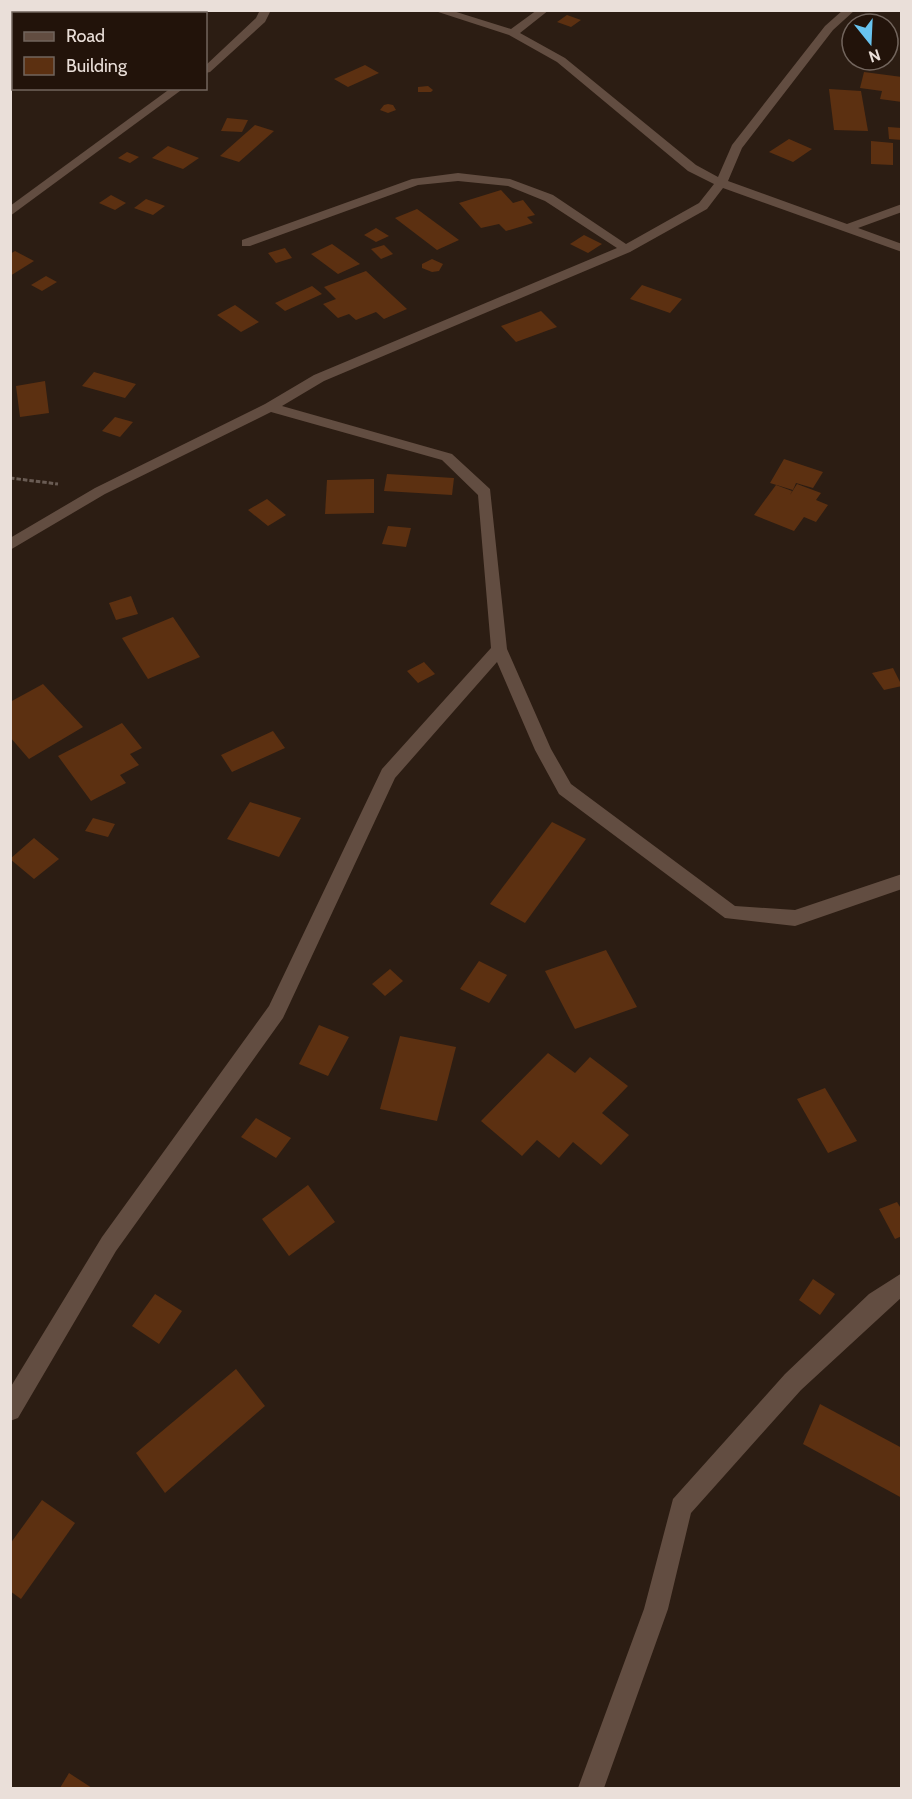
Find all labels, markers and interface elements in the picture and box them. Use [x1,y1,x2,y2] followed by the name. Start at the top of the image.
[12,12,207,90] legend
[840,12,900,72] north arrow
[66,25,105,47] text: Road
[866,45,883,67] text: N
[66,55,128,77] text: Building

